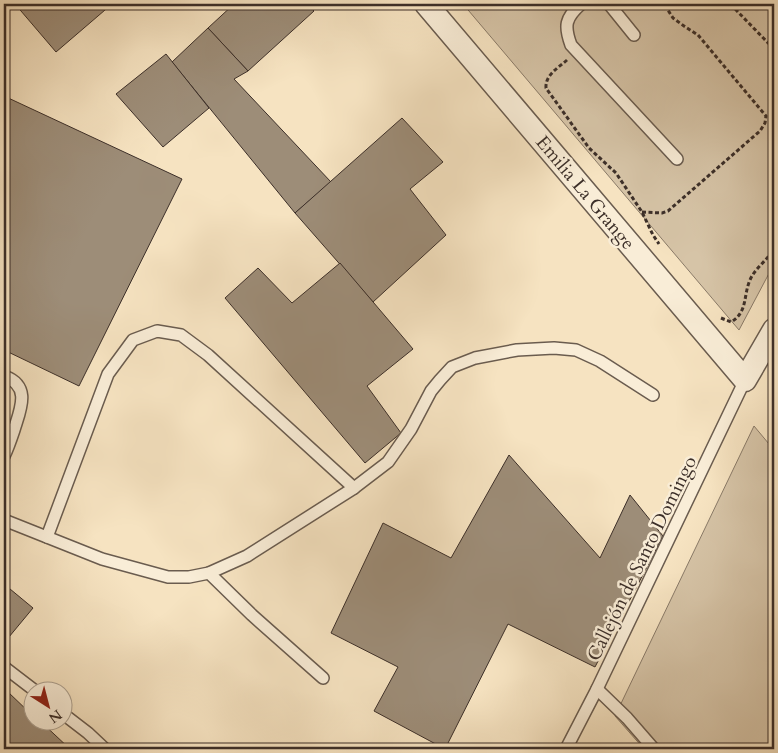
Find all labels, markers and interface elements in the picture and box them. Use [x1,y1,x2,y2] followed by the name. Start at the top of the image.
[530,130,641,255] street label: Emilia La Grange
[581,452,703,665] street label: Callejón de Santo Domingo
[22,680,72,730] north arrow
[45,705,66,727] text: N

